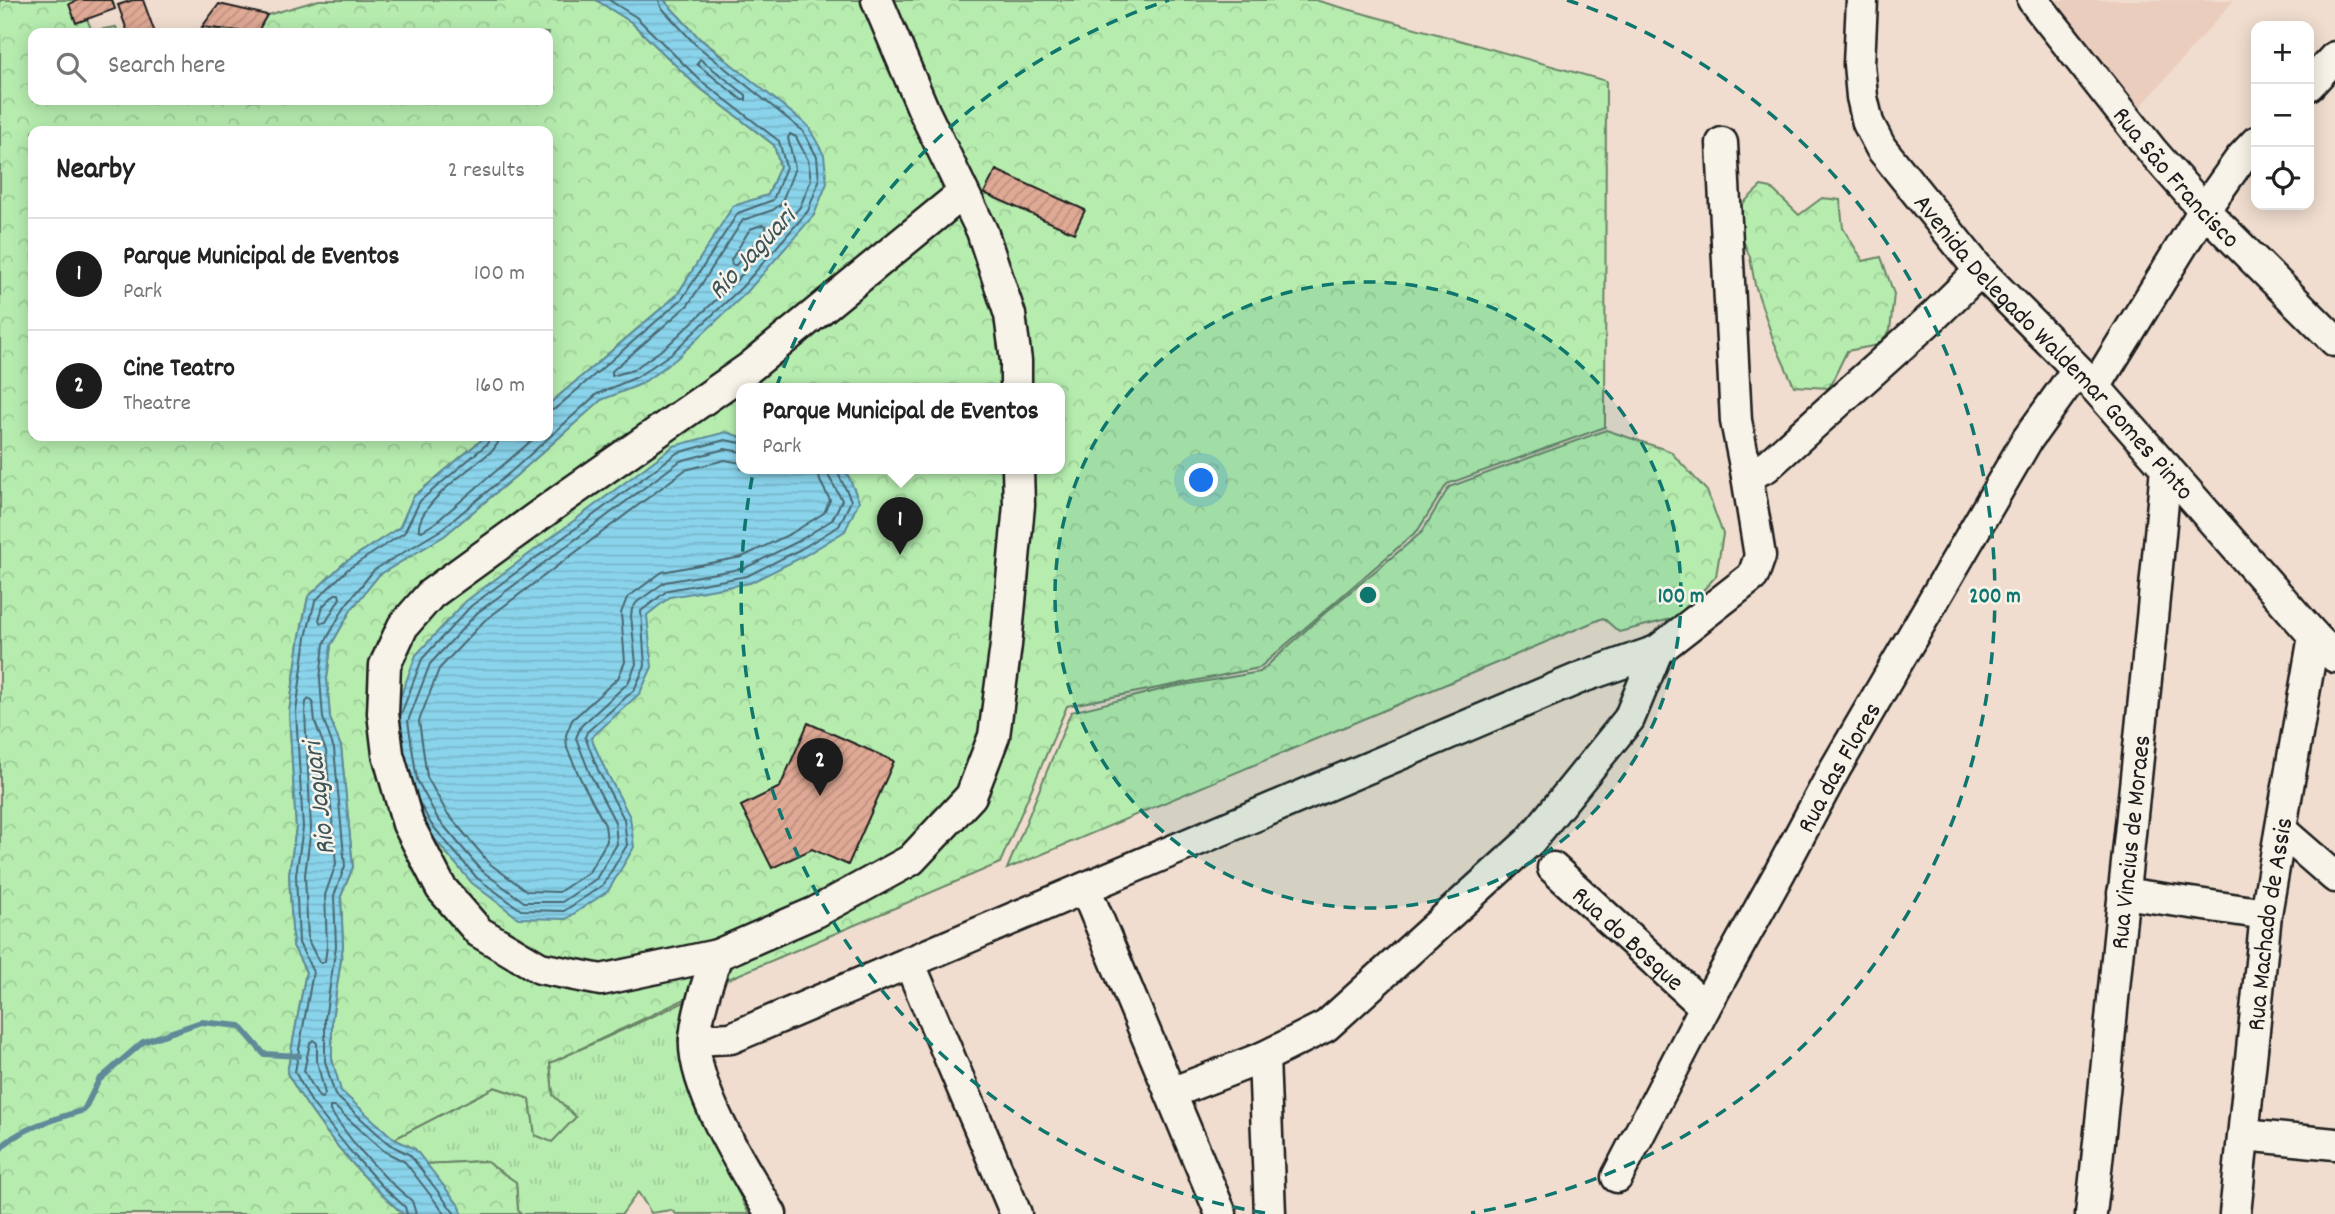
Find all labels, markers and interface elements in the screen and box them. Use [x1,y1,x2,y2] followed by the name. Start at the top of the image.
[2251,21,2314,210] map controls
[2251,21,2314,84] button: +
[28,28,553,105] search box
[52,48,90,86] icon: search
[108,48,226,85] text: Search here
[2251,84,2314,147] button: −
[2102,100,2247,258] street label: Rua São Francisco
[2251,147,2314,210] button: locate
[56,150,134,193] text: Nearby
[448,155,525,188] text: 2 results
[1903,187,2201,510] street label: Avenida Delegado Waldemar Gomes Pinto
[700,197,810,311] water label: Rio Jaguari
[123,239,399,276] text: Parque Municipal de Eventos
[76,258,82,291] text: 1
[474,258,525,291] text: 100 m
[123,276,162,309] text: Park
[123,351,235,388] text: Cine Teatro
[74,370,84,403] text: 2
[475,370,525,403] text: 160 m
[736,383,1065,474] popup
[123,388,191,421] text: Theatre
[762,394,1039,431] text: Parque Municipal de Eventos
[762,431,802,464] text: Park
[1184,463,1218,497] your location
[877,497,923,555] pin: 1
[1356,583,1380,607] centre of rings
[1658,583,1704,613] text: 100 m
[1969,583,2021,613] text: 200 m
[1789,696,1892,840] street label: Rua das Flores
[2103,733,2162,951] street label: Rua Vincius de Moraes
[295,736,349,857] water label: Rio Jaguari
[797,738,843,796] pin: 2
[2239,815,2304,1033] street label: Rua Machado de Assis
[1562,879,1691,1001] street label: Rua do Bosque

